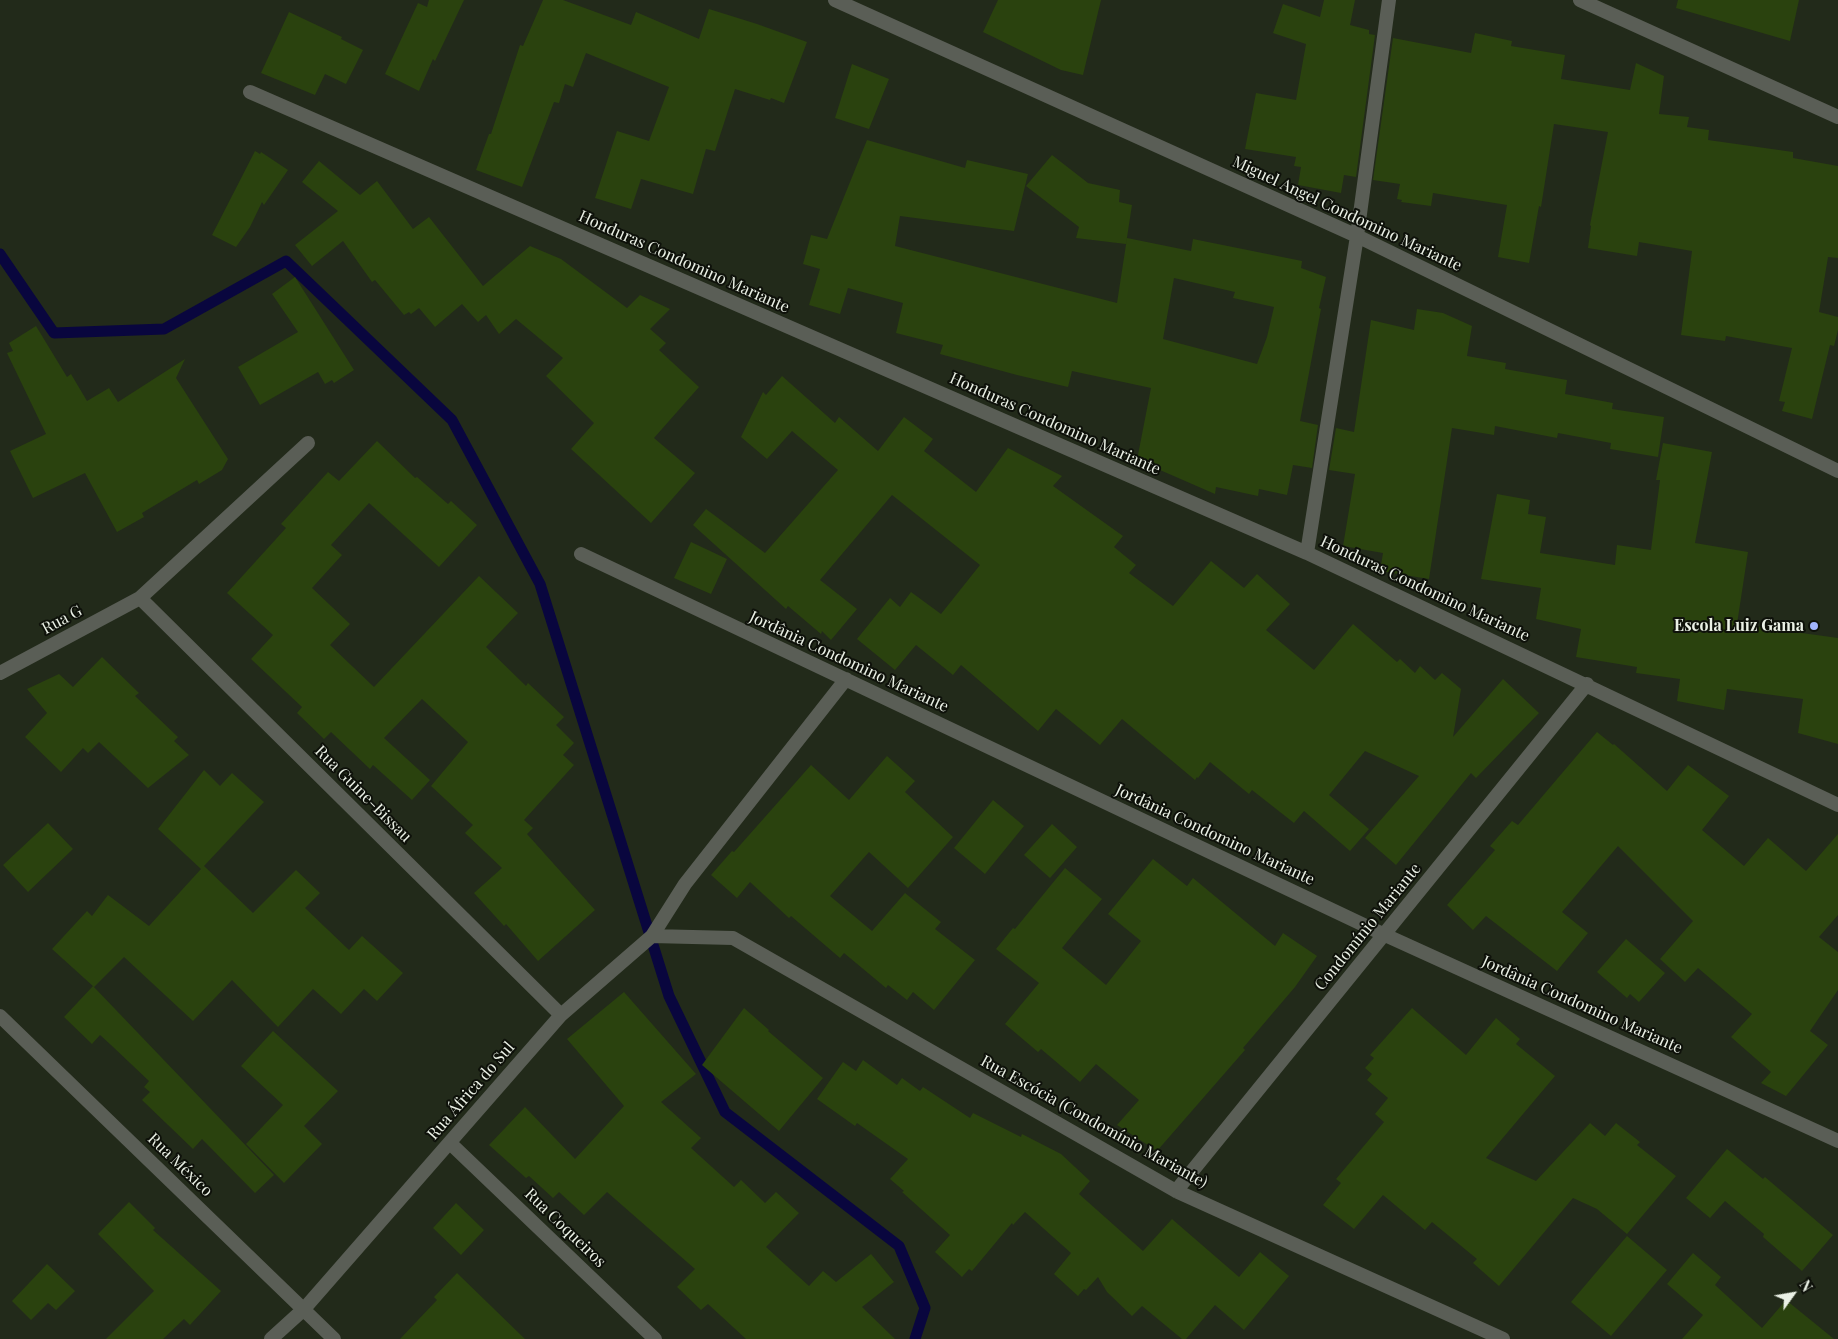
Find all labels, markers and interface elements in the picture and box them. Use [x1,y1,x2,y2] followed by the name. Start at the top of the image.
[1229,152,1465,276] street label: Miguel Angel Condomino Mariante
[576,207,792,317] street label: Honduras Condomino Mariante
[947,369,1163,479] street label: Honduras Condomino Mariante
[1317,532,1533,646] street label: Honduras Condomino Mariante
[39,601,85,639] street label: Rua G
[746,607,952,717] street label: Jordânia Condomino Mariante
[1674,616,1804,636] place label: Escola Luiz Gama
[1808,620,1820,632] marker: Escola Luiz Gama
[311,742,415,846] street label: Rua Guine-Bissau
[1112,780,1318,890] street label: Jordânia Condomino Mariante
[1311,859,1425,995] street label: Condomínio Mariante
[1479,952,1685,1058] street label: Jordânia Condomino Mariante
[423,1038,519,1144] street label: Rua África do Sul
[977,1051,1211,1193] street label: Rua Escócia (Condomínio Mariante)
[144,1129,216,1201] street label: Rua México
[520,1185,610,1271] street label: Rua Coqueiros
[1768,1269,1818,1319] north arrow
[1795,1276,1817,1295] text: N

